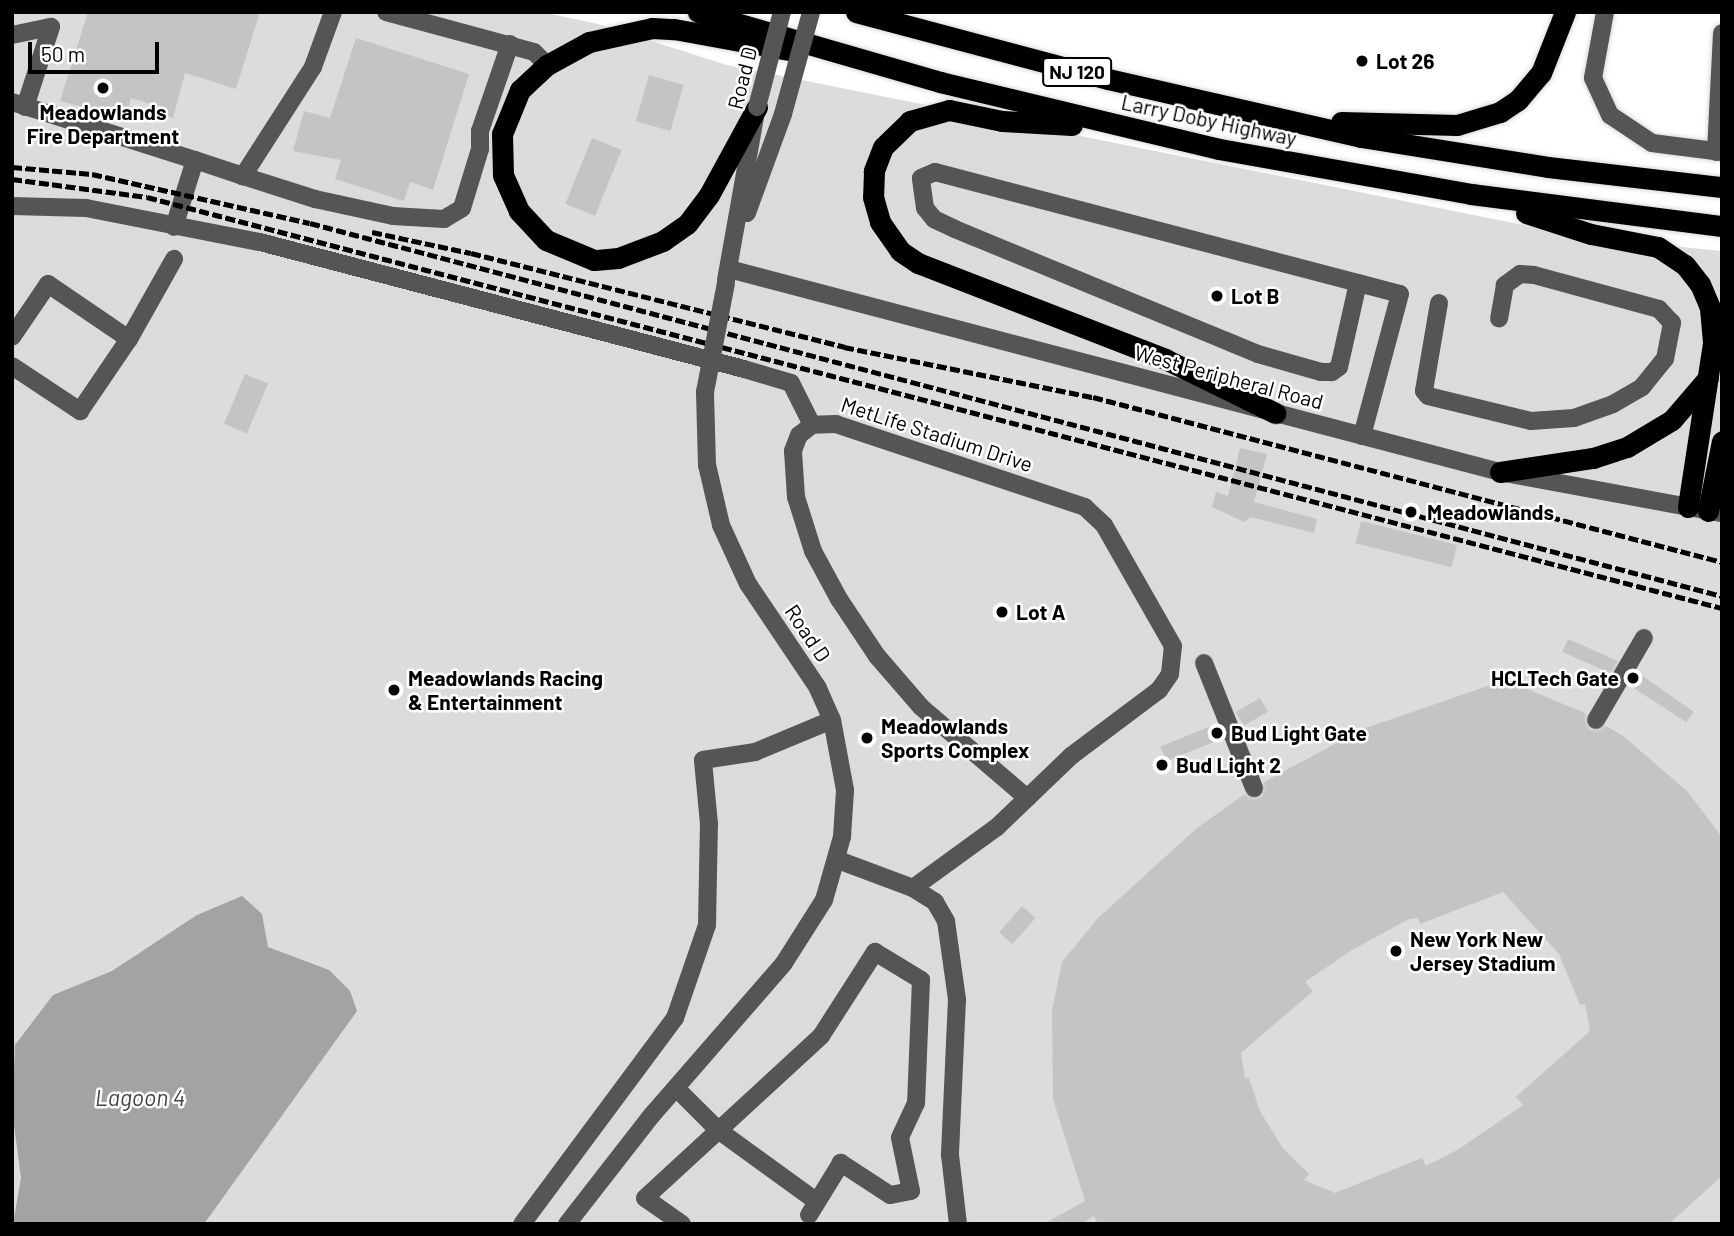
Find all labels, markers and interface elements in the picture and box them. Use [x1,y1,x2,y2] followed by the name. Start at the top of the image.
[32,28,163,72] scale bar
[41,41,85,66] text: 50 m
[722,44,762,112] street label: Road D
[1376,48,1435,74] place label: Lot 26
[1354,53,1370,69] marker: Lot 26
[1042,57,1112,88] road number: NJ 120
[95,80,111,96] marker: Meadowlands Fire Department
[1119,89,1299,151] street label: Larry Doby Highway
[27,99,179,149] place label: Meadowlands Fire Department
[1231,283,1280,309] place label: Lot B
[1209,288,1225,304] marker: Lot B
[1132,340,1326,414] street label: West Peripheral Road
[838,391,1036,477] street label: MetLife Stadium Drive
[1427,499,1554,525] place label: Meadowlands
[1401,502,1421,522] marker: Meadowlands
[1016,599,1066,625] place label: Lot A
[780,600,836,666] street label: Road D
[994,604,1010,620] marker: Lot A
[408,665,603,715] place label: Meadowlands Racing & Entertainment
[1491,665,1619,691] place label: HCLTech Gate
[1625,670,1641,686] marker: HCLTech Gate
[386,682,402,698] marker: Meadowlands Racing & Entertainment
[881,713,1029,763] place label: Meadowlands Sports Complex
[1231,720,1367,746] place label: Bud Light Gate
[1209,725,1225,741] marker: Bud Light Gate
[859,730,875,746] marker: Meadowlands Sports Complex
[1176,752,1281,778] place label: Bud Light 2
[1154,757,1170,773] marker: Bud Light 2
[1410,926,1556,976] place label: New York New Jersey Stadium
[1388,943,1404,959] marker: New York New Jersey Stadium
[95,1083,185,1111] water label: Lagoon 4

